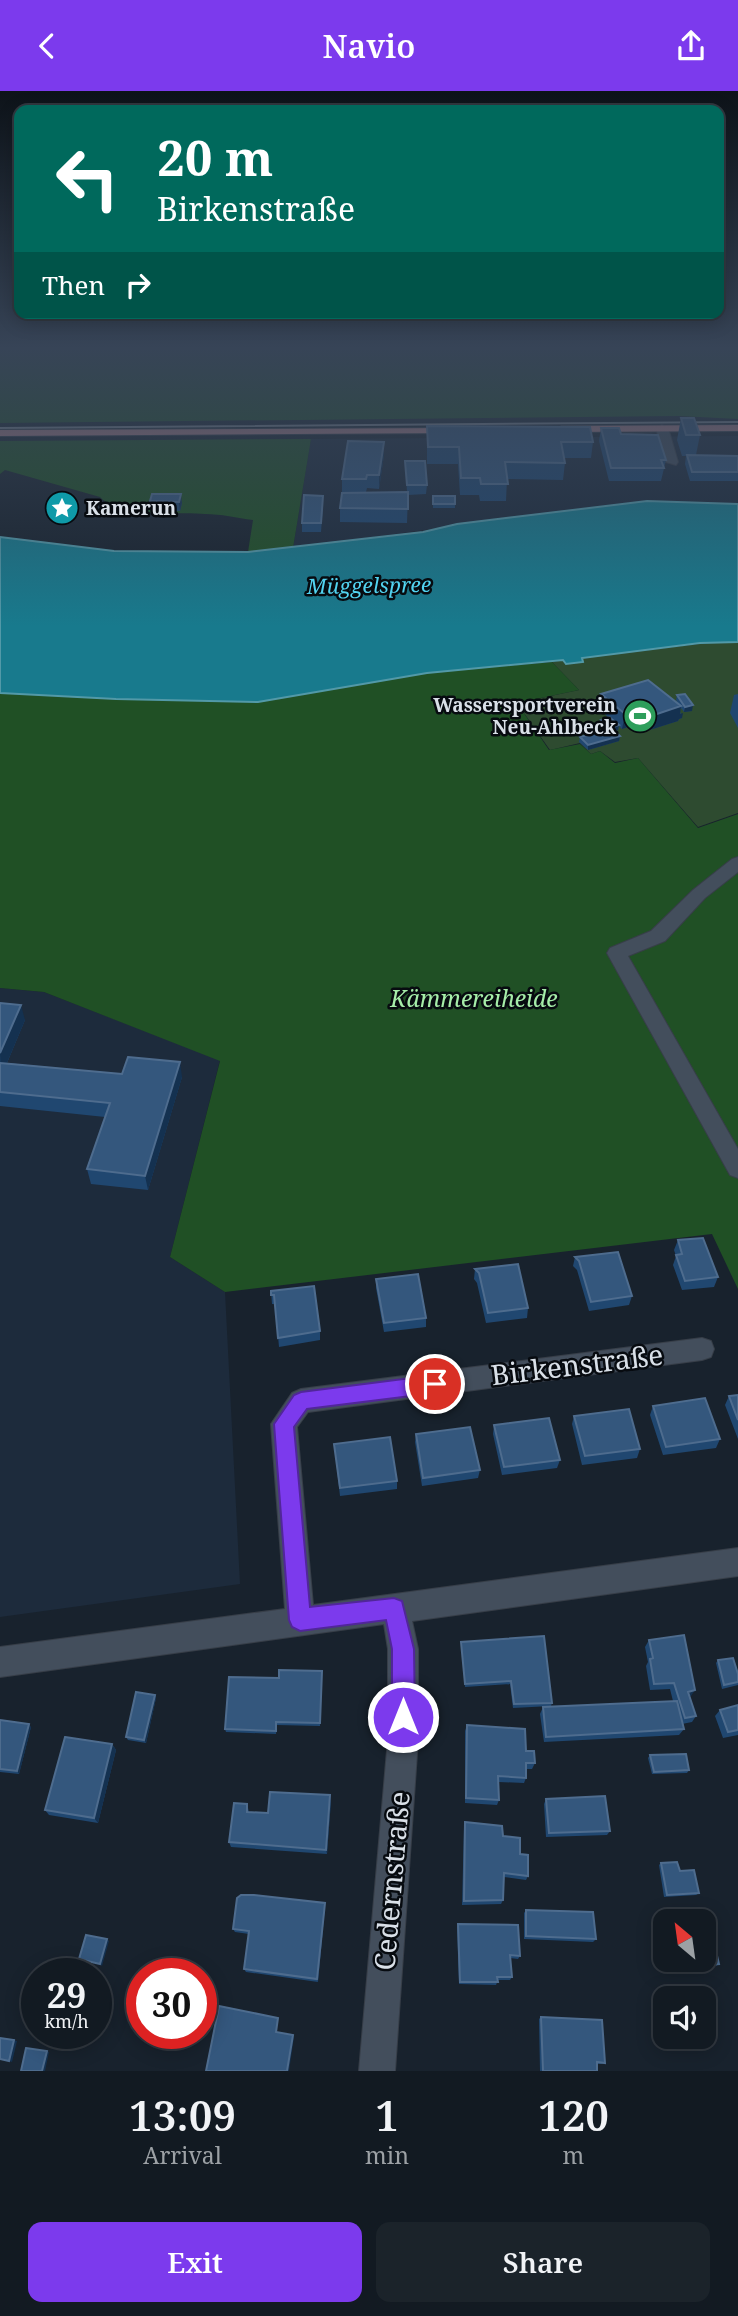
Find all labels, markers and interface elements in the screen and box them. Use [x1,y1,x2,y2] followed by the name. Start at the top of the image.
[323,24,415,67] text: Navio
[28,27,66,65] icon: back
[672,27,710,65] icon: share
[157,124,273,190] text: 20 m
[42,133,133,224] icon: left
[157,187,355,230] text: Birkenstraße
[119,266,157,304] icon: right
[42,267,105,303] text: Then
[43,489,81,527] place icon: Kamerun
[86,495,177,521] place label: Kamerun
[306,570,431,600] water label: Müggelspree
[433,692,617,740] place label: Wassersportverein Neu-Ahlbeck
[621,697,659,735] sports icon: Wassersportverein Neu-Ahlbeck
[389,982,558,1014] park label: Kämmereiheide
[489,1335,665,1393] street label: Birkenstraße
[405,1354,465,1414] pin
[416,1365,454,1403] icon: arrive
[366,1680,440,1754] position arrow
[364,1790,418,1972] street label: Cedernstraße
[653,1909,716,1972] north arrow
[653,1909,716,2049] map controls
[126,1958,217,2049] speed limit sign: 30
[47,1971,86,2018] text: 29
[653,1986,716,2049] button: sound
[44,2009,89,2033] text: km/h
[129,2086,236,2143] text: 13:09
[375,2086,399,2143] text: 1
[538,2086,609,2143] text: 120
[143,2139,222,2171] text: Arrival
[365,2139,409,2171] text: min
[563,2139,584,2171] text: m
[28,2222,362,2302] button: Exit
[376,2222,710,2302] button: Share

